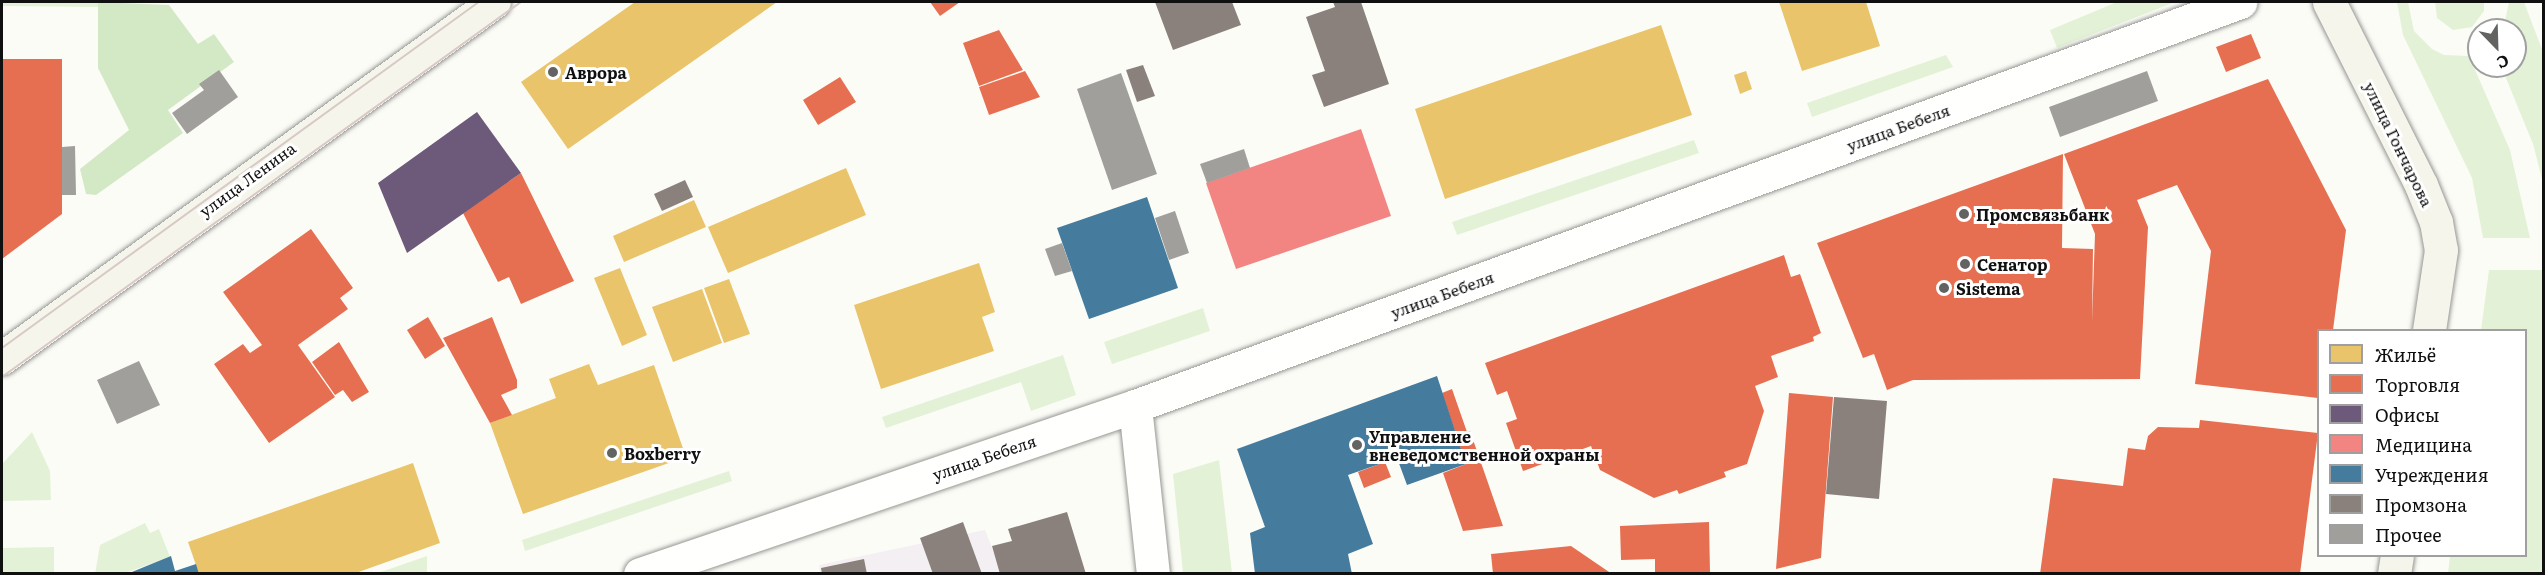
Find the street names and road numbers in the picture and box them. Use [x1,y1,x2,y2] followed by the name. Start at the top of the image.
[2360,78,2438,210] street label: улица Гончарова
[1844,99,1952,155] street label: улица Бебеля
[195,138,299,220] street label: улица Ленина
[1388,266,1496,322] street label: улица Бебеля
[930,430,1038,484] street label: улица Бебеля

